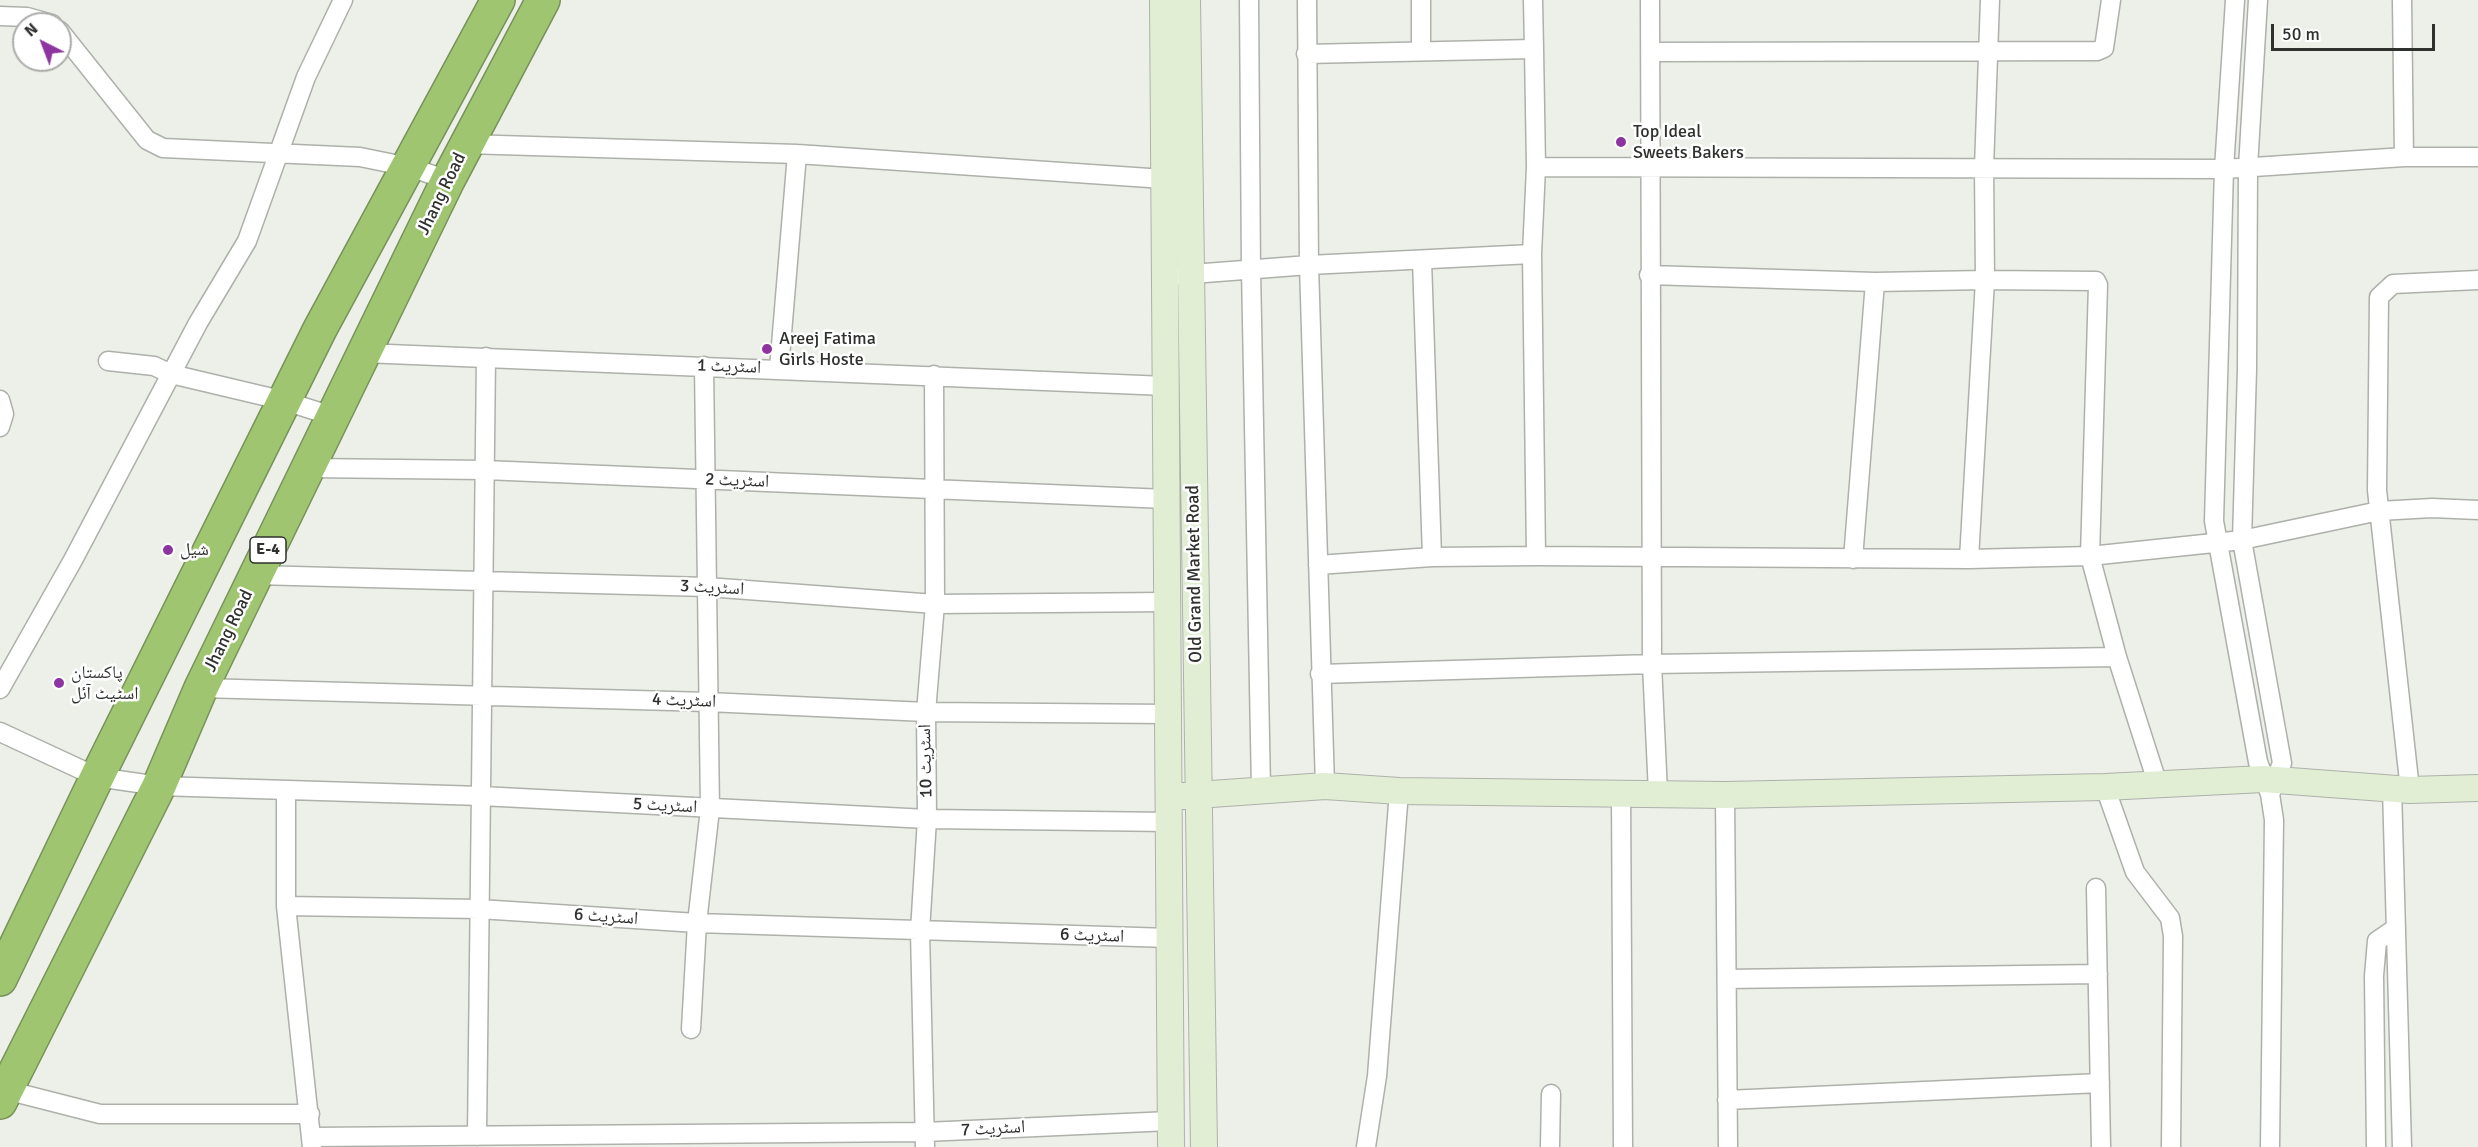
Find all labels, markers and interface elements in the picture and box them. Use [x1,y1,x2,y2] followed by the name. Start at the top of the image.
[12,12,72,72] north arrow
[2274,12,2438,50] scale bar
[20,19,42,41] text: N
[2282,23,2320,45] text: 50 m
[1633,121,1744,164] place label: Top Ideal Sweets Bakers
[1614,135,1628,149] marker: Top Ideal Sweets Bakers
[413,149,471,239] street label: Jhang Road
[779,328,876,370] place label: Areej Fatima Girls Hoste
[760,342,774,356] marker: Areej Fatima Girls Hoste
[696,355,762,379] street label: اسٹریٹ 1
[704,469,770,493] street label: اسٹریٹ 2
[1183,485,1207,663] street label: Old Grand Market Road
[250,537,286,563] road number: E-4
[180,539,209,561] place label: شیل
[161,543,175,557] marker: شیل
[679,576,745,600] street label: اسٹریٹ 3
[200,586,258,676] street label: Jhang Road
[71,662,139,704] place label: پاکستان اسٹیٹ آئل
[52,676,66,690] marker: پاکستان اسٹیٹ آئل
[651,689,717,713] street label: اسٹریٹ 4
[915,724,937,798] street label: اسٹریٹ 10
[632,794,698,818] street label: اسٹریٹ 5
[573,904,639,930] street label: اسٹریٹ 6
[1059,924,1125,948] street label: اسٹریٹ 6
[960,1117,1026,1141] street label: اسٹریٹ 7

